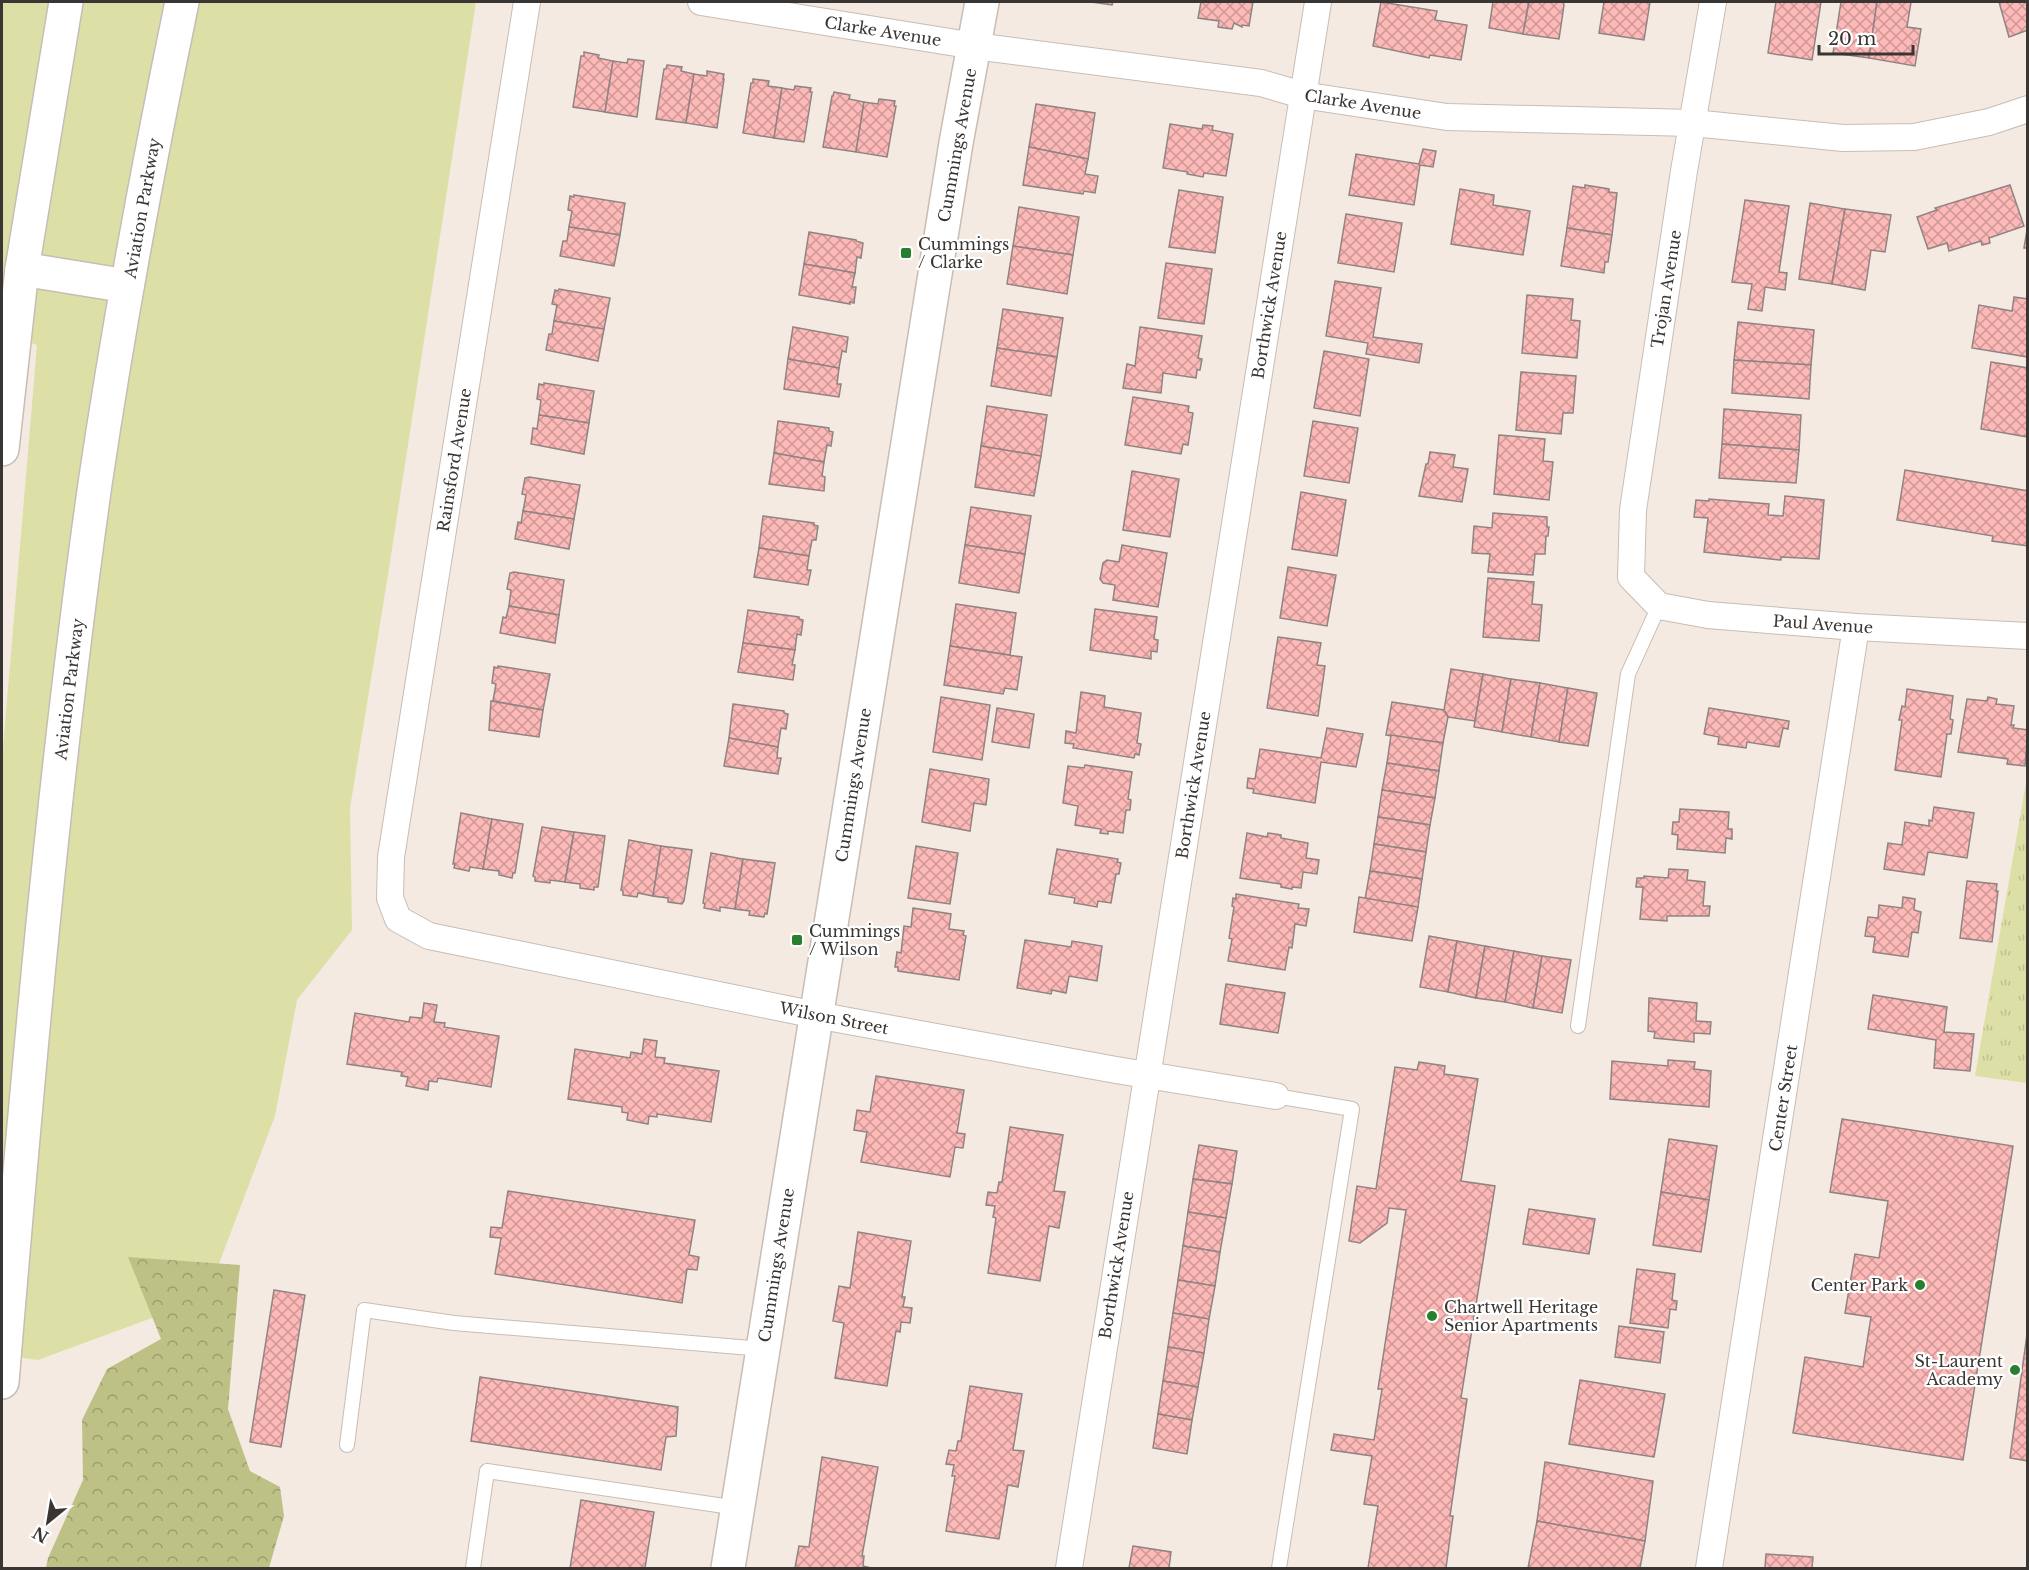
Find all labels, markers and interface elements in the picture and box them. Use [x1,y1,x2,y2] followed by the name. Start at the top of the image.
[823,12,943,50] street label: Clarke Avenue
[1819,18,1914,56] scale bar
[1828,28,1876,50] text: 20 m
[934,66,980,224] street label: Cummings Avenue
[1303,85,1423,123] street label: Clarke Avenue
[120,135,164,281] street label: Aviation Parkway
[1647,229,1685,349] street label: Trojan Avenue
[1247,230,1291,380] street label: Borthwick Avenue
[918,234,1009,272] place label: Cummings / Clarke
[899,246,913,260] marker: Cummings / Clarke
[433,387,475,533] street label: Rainsford Avenue
[1772,611,1874,637] street label: Paul Avenue
[50,616,88,762] street label: Aviation Parkway
[831,706,875,864] street label: Cummings Avenue
[1171,710,1215,860] street label: Borthwick Avenue
[809,921,900,959] place label: Cummings / Wilson
[790,933,804,947] marker: Cummings / Wilson
[777,997,890,1038] street label: Wilson Street
[1765,1043,1801,1153] street label: Center Street
[754,1186,798,1344] street label: Cummings Avenue
[1094,1190,1138,1340] street label: Borthwick Avenue
[1811,1275,1908,1295] place label: Center Park
[1913,1278,1927,1292] marker: Center Park
[1444,1297,1598,1335] place label: Chartwell Heritage Senior Apartments
[1425,1309,1439,1323] marker: Chartwell Heritage Senior Apartments
[1915,1351,2004,1389] place label: St-Laurent Academy
[2008,1363,2022,1377] marker: St-Laurent Academy
[18,1492,78,1552] north arrow
[29,1523,52,1547] text: N

